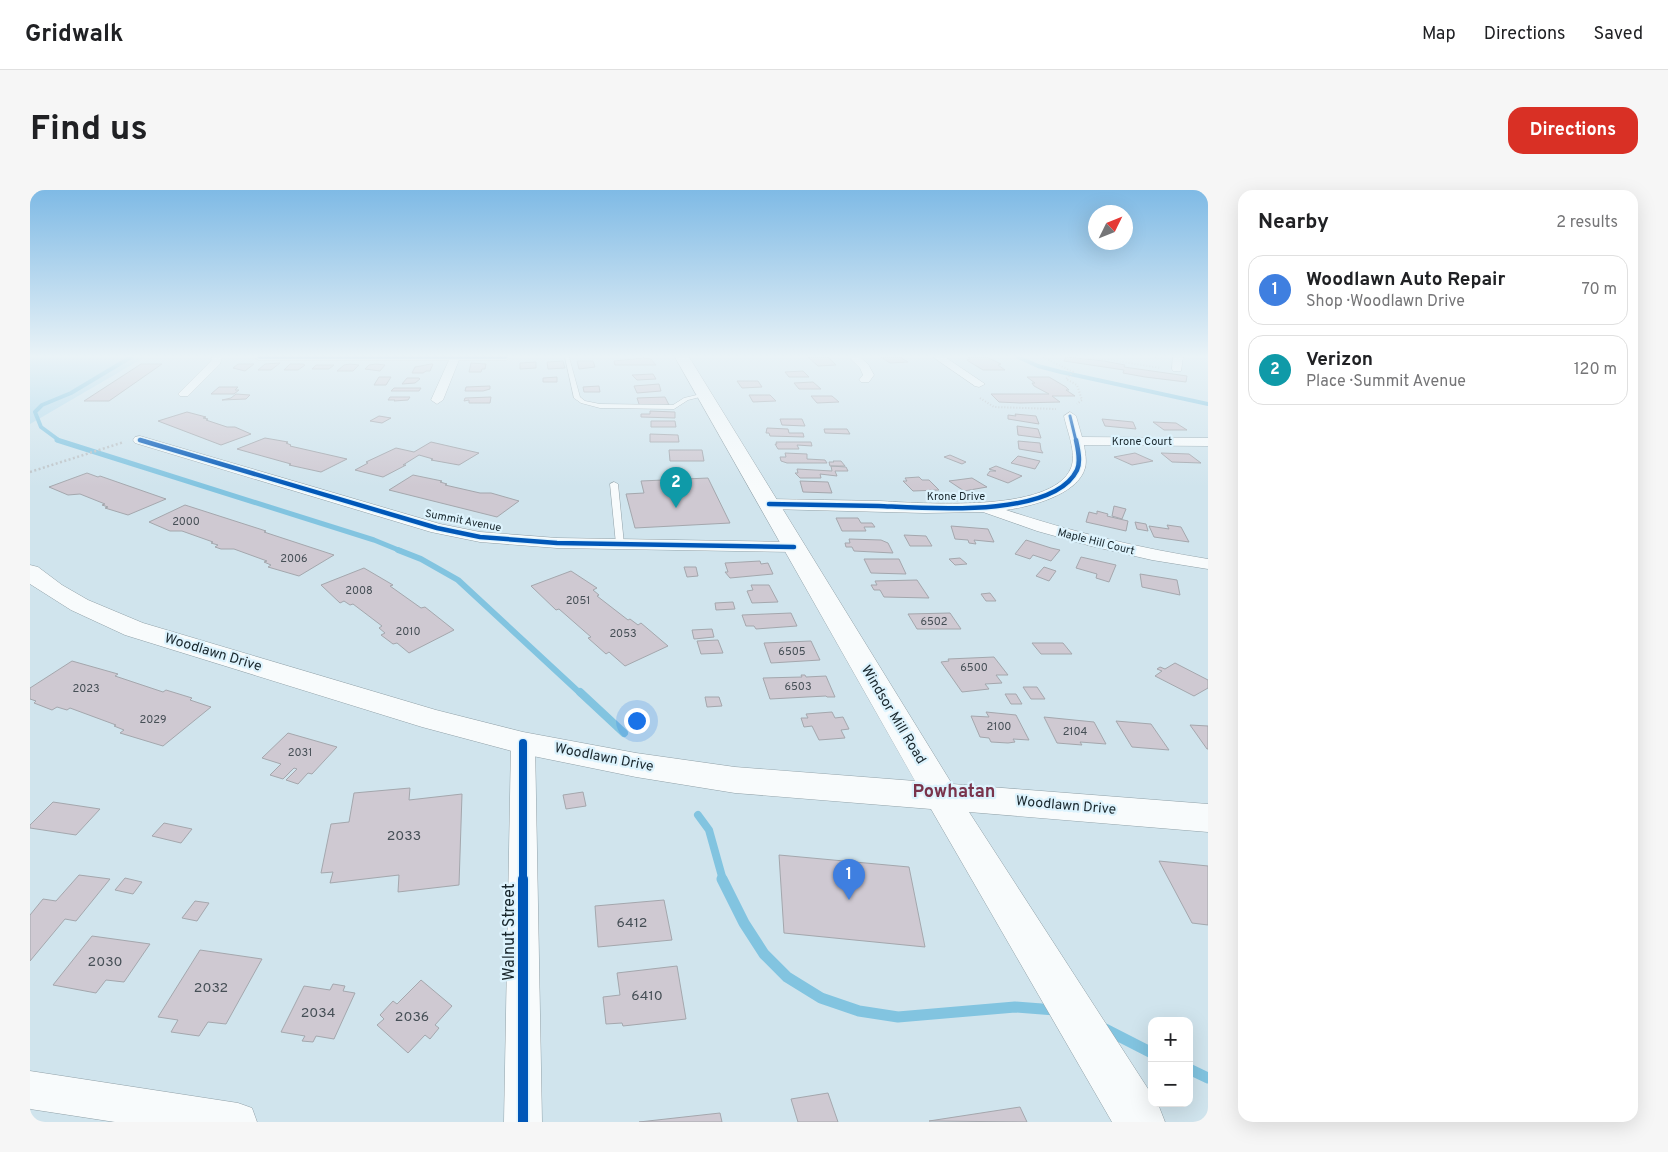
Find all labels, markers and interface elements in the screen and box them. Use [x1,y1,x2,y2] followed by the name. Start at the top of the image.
[25,20,123,50] text: Gridwalk
[1422,23,1456,46] text: Map
[1484,23,1566,46] text: Directions
[1594,23,1643,46] text: Saved
[1508,107,1638,154] button: Directions
[30,108,148,152] text: Find us
[1088,205,1133,250] north arrow
[1258,209,1329,236] text: Nearby
[1556,213,1618,233] text: 2 results
[1306,268,1505,292] text: Woodlawn Auto Repair
[1272,280,1278,300] text: 1
[1582,280,1617,300] text: 70 m
[1306,292,1465,312] text: Shop · Woodlawn Drive
[1306,348,1373,372] text: Verizon
[1270,360,1280,380] text: 2
[1574,360,1617,380] text: 120 m
[1306,372,1466,392] text: Place · Summit Avenue
[1112,435,1172,449] street label: Krone Court
[660,467,692,508] pin: 2
[927,490,985,504] street label: Krone Drive
[424,507,502,535] street label: Summit Avenue
[172,515,200,529] house number: 2000
[1056,526,1136,558] street label: Maple Hill Court
[280,552,308,566] house number: 2006
[345,584,373,598] house number: 2008
[566,594,590,608] house number: 2051
[920,615,948,629] house number: 6502
[396,625,420,639] house number: 2010
[609,627,637,641] house number: 2053
[162,630,264,676] street label: Woodlawn Drive
[778,645,806,659] house number: 6505
[960,661,988,675] house number: 6500
[857,663,929,767] street label: Windsor Mill Road
[784,680,812,694] house number: 6503
[72,682,100,696] house number: 2023
[624,708,650,734] your location
[139,713,167,727] house number: 2029
[987,720,1011,734] house number: 2100
[1063,725,1088,739] house number: 2104
[553,740,655,776] street label: Woodlawn Drive
[288,746,312,760] house number: 2031
[913,781,995,804] district label: Powhatan
[1015,793,1117,819] street label: Woodlawn Drive
[387,828,421,845] house number: 2033
[833,859,865,900] pin: 1
[500,883,520,981] street label: Walnut Street
[617,915,647,932] house number: 6412
[88,954,122,971] house number: 2030
[194,980,228,997] house number: 2032
[631,988,663,1005] house number: 6410
[301,1005,335,1022] house number: 2034
[395,1009,429,1026] house number: 2036
[1148,1017,1193,1107] map controls
[1148,1017,1193,1062] button: +
[1148,1062,1193,1107] button: −

